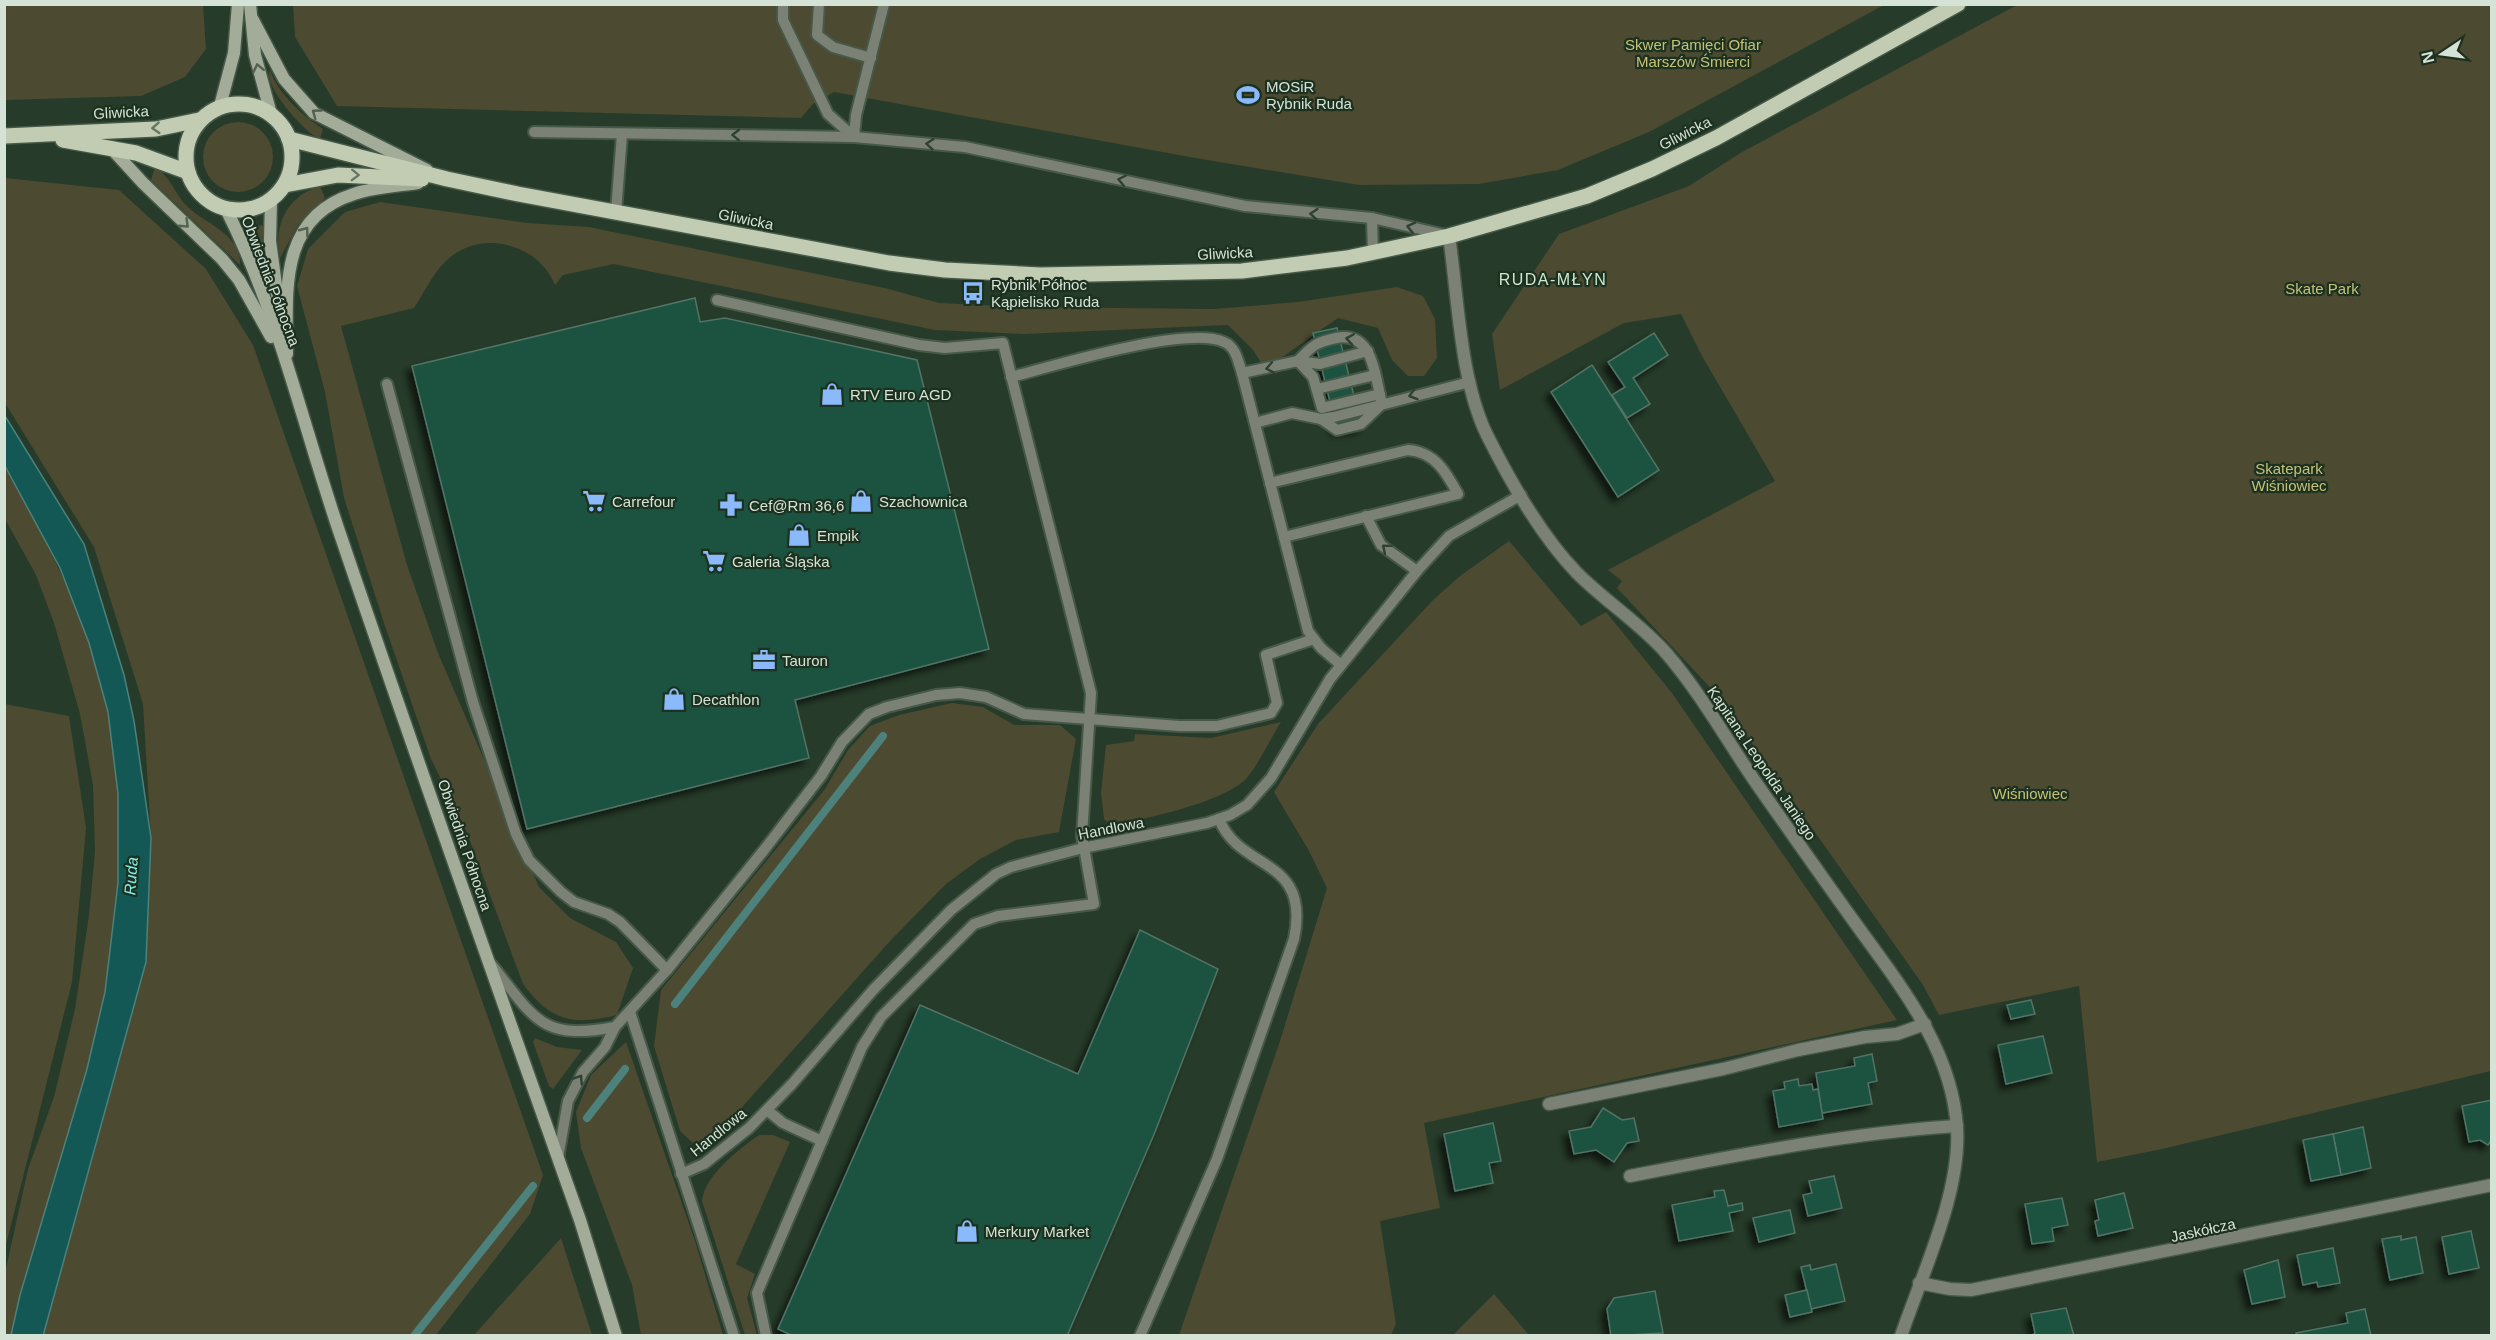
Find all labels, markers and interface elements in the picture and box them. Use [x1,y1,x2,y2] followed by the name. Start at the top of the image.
[2412,24,2472,84] north arrow
[1625,36,1761,70] park label: Skwer Pamięci Ofiar Marszów Śmierci
[2418,50,2437,65] text: N
[252,63,265,73] one-way arrow
[1266,78,1353,112] place label: MOSiR Rybnik Ruda
[1235,82,1261,108] sports icon: MOSiR Rybnik Ruda
[93,102,150,122] street label: Gliwicka
[312,109,323,120] one-way arrow
[1656,112,1714,153] street label: Gliwicka
[151,121,160,134] one-way arrow
[731,129,740,142] one-way arrow
[926,138,935,151] one-way arrow
[350,169,359,182] one-way arrow
[1117,174,1127,187] one-way arrow
[717,205,776,233] street label: Gliwicka
[1309,208,1318,221] one-way arrow
[238,214,304,349] street label: Obwiednia Północna
[177,217,188,228] one-way arrow
[1406,221,1416,234] one-way arrow
[298,226,309,237] one-way arrow
[1197,243,1254,263] street label: Gliwicka
[1499,271,1607,288] district label: RUDA-MŁYN
[991,276,1100,310] place label: Rybnik Północ Kąpielisko Ruda
[960,280,986,306] bus stop icon: Rybnik Północ Kąpielisko Ruda
[2285,280,2359,297] park label: Skate Park
[1345,333,1355,345] one-way arrow
[1266,361,1276,374] one-way arrow
[819,381,845,407] shop icon: RTV Euro AGD
[850,386,952,403] place label: RTV Euro AGD
[1408,388,1419,400] one-way arrow
[2251,460,2327,494] park label: Skatepark Wiśniowiec
[581,488,607,514] supermarket icon: Carrefour
[848,488,874,514] shop icon: Szachownica
[718,492,744,518] pharmacy icon: Cef@Rm 36,6
[612,493,675,510] place label: Carrefour
[879,493,968,510] place label: Szachownica
[749,497,844,514] place label: Cef@Rm 36,6
[786,522,812,548] shop icon: Empik
[817,527,859,544] place label: Empik
[1382,544,1393,555] one-way arrow
[701,548,727,574] supermarket icon: Galeria Śląska
[732,553,830,570] place label: Galeria Śląska
[751,647,777,673] office icon: Tauron
[782,652,828,669] place label: Tauron
[1704,683,1820,843] street label: Kapitana Leopolda Janiego
[661,686,687,712] shop icon: Decathlon
[692,691,760,708] place label: Decathlon
[435,777,496,913] street label: Obwiednia Północna
[1992,785,2068,802] park label: Wiśniowiec
[1077,813,1146,843] street label: Handlowa
[121,856,141,896] water label: Ruda
[572,1075,583,1086] one-way arrow
[687,1104,750,1160] street label: Handlowa
[2169,1215,2238,1245] street label: Jaskółcza
[954,1218,980,1244] shop icon: Merkury Market
[985,1223,1090,1240] place label: Merkury Market

